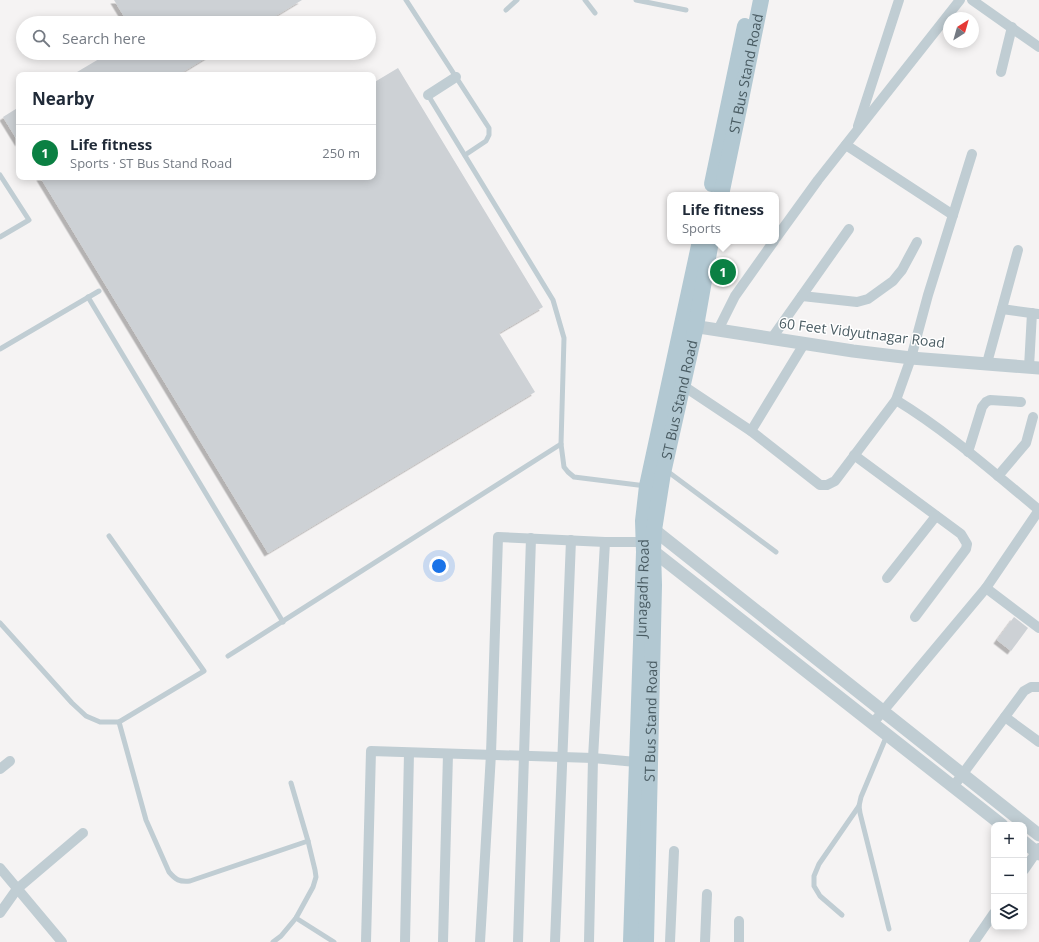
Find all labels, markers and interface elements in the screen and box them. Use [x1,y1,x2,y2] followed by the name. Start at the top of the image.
[724,12,767,135] street label: ST Bus Stand Road
[943,12,979,48] north arrow
[16,16,376,60] search box
[30,27,52,49] icon: search
[62,28,146,48] text: Search here
[32,87,94,110] text: Nearby
[70,134,152,154] text: Life fitness
[41,144,49,162] text: 1
[322,144,360,162] text: 250 m
[70,154,232,172] text: Sports · ST Bus Stand Road
[667,192,779,244] popup
[682,199,764,219] text: Life fitness
[682,219,721,237] text: Sports
[710,257,736,287] pin: 1
[778,313,946,352] street label: 60 Feet Vidyutnagar Road
[656,338,702,461] street label: ST Bus Stand Road
[631,539,653,640] street label: Junagadh Road
[429,556,449,576] your location
[640,660,661,782] street label: ST Bus Stand Road
[991,822,1027,930] map controls
[991,822,1027,858] button: +
[991,858,1027,894] button: −
[991,894,1027,930] button: layers

